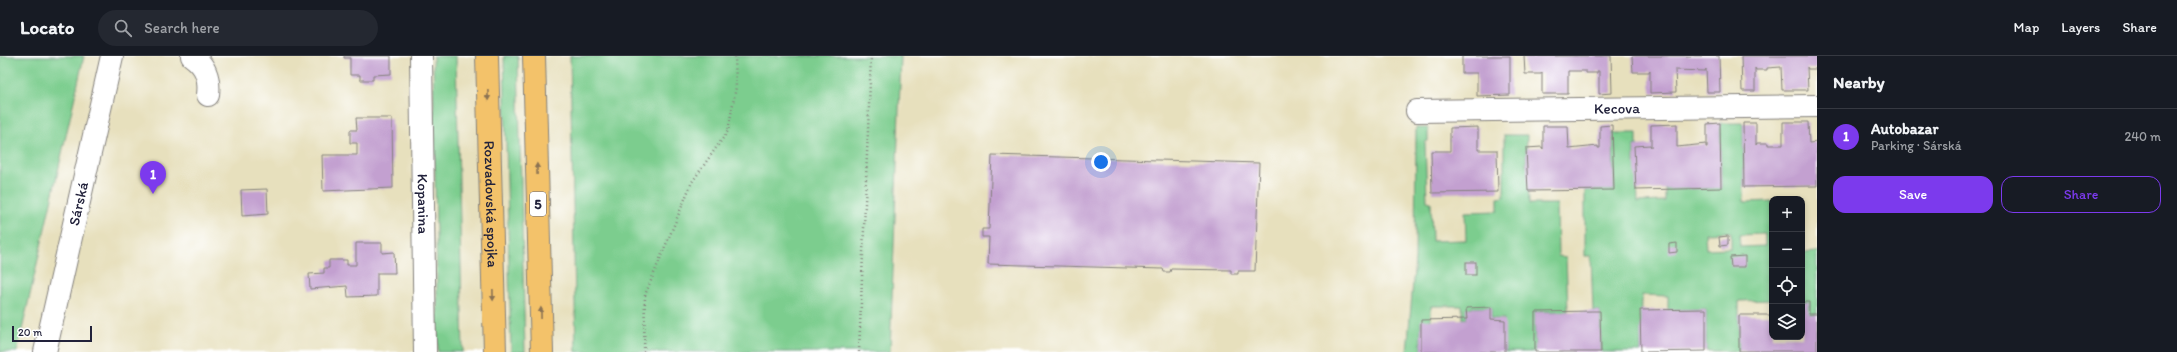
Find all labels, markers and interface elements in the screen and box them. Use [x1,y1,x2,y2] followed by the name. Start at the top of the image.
[98,10,378,46] search box
[20,16,74,39] text: Locato
[112,17,134,39] icon: search
[144,19,220,37] text: Search here
[2014,19,2039,36] text: Map
[2061,19,2100,36] text: Layers
[2122,19,2157,36] text: Share
[1833,72,1885,92] text: Nearby
[485,89,492,101] one-way arrow
[1594,99,1640,118] street label: Kecova
[1871,120,1938,138] text: Autobazar
[1843,129,1849,144] text: 1
[2124,129,2161,144] text: 240 m
[1871,138,1961,153] text: Parking · Sárská
[480,140,502,268] street label: Rozvadovská spojka
[1091,152,1111,172] your location
[140,161,166,194] pin: 1
[534,162,540,175] one-way arrow
[414,174,432,235] street label: Kopanina
[1833,176,1993,213] button: Save
[2001,176,2161,213] button: Share
[65,180,92,227] street label: Sárská
[530,192,546,216] road number: 5
[1769,196,1805,340] map controls
[1769,196,1805,232] button: +
[1769,232,1805,268] button: −
[1769,268,1805,304] button: locate
[490,289,496,302] one-way arrow
[1769,304,1805,340] button: layers
[537,307,544,319] one-way arrow
[12,324,92,343] scale bar
[18,326,42,339] text: 20 m

